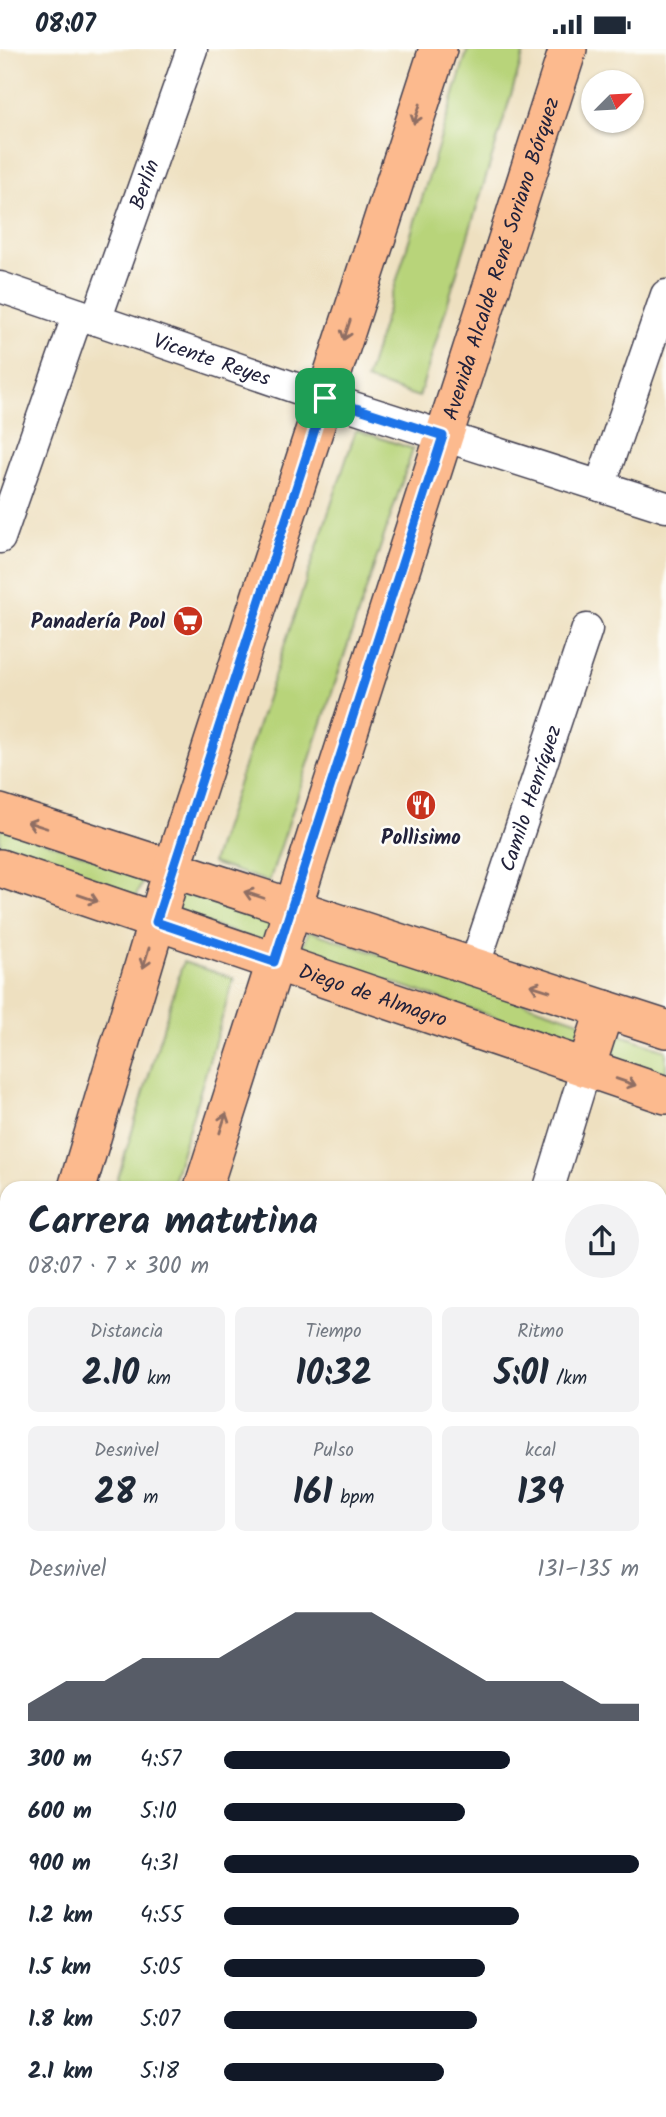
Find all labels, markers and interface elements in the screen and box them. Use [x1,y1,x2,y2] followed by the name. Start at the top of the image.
[35,4,96,46] text: 08:07
[581,70,644,133] north arrow
[581,70,644,133] map controls
[435,93,569,425] street label: Avenida Alcalde René Soriano Bórquez
[409,103,422,125] one-way arrow
[121,155,170,214] street label: Berlín
[339,319,352,341] one-way arrow
[148,325,275,396] street label: Vicente Reyes
[295,368,355,428] pin
[306,379,344,417] icon: arrive
[171,604,205,638] supermarket icon: Panadería Pool
[31,606,165,639] place label: Panadería Pool
[492,721,572,876] street label: Camilo Henríquez
[404,788,438,822] restaurant icon: Pollisimo
[27,818,49,830] one-way arrow
[381,822,461,855] place label: Pollisimo
[243,888,265,901] one-way arrow
[76,893,98,905] one-way arrow
[138,946,151,968] one-way arrow
[294,956,451,1037] street label: Diego de Almagro
[529,981,551,994] one-way arrow
[615,1076,637,1089] one-way arrow
[217,1112,230,1134] one-way arrow
[28,1193,318,1253] text: Carrera matutina
[565,1204,639,1278] button: share
[28,1249,209,1285] text: 08:07 · 7 × 300 m
[90,1317,163,1347] text: Distancia
[305,1317,362,1347] text: Tiempo
[517,1317,564,1347] text: Ritmo
[82,1347,139,1403] text: 2.10
[295,1347,372,1403] text: 10:32
[494,1347,549,1403] text: 5:01
[139,1364,171,1394] text: km
[549,1364,587,1394] text: /km
[94,1436,159,1466] text: Desnivel
[313,1436,354,1466] text: Pulso
[525,1436,556,1466] text: kcal
[95,1466,136,1522] text: 28
[293,1466,333,1522] text: 161
[517,1466,564,1522] text: 139
[136,1483,158,1513] text: m
[333,1483,374,1513] text: bpm
[28,1552,106,1588] text: Desnivel
[537,1552,639,1588] text: 131–135 m
[28,1742,92,1778] text: 300 m
[140,1742,181,1778] text: 4:57
[28,1794,92,1830] text: 600 m
[140,1794,177,1830] text: 5:10
[28,1846,91,1882] text: 900 m
[140,1846,179,1882] text: 4:31
[28,1898,93,1934] text: 1.2 km
[140,1898,183,1934] text: 4:55
[28,1950,91,1986] text: 1.5 km
[140,1950,182,1986] text: 5:05
[28,2002,93,2038] text: 1.8 km
[140,2002,180,2038] text: 5:07
[28,2054,93,2090] text: 2.1 km
[140,2054,179,2090] text: 5:18

